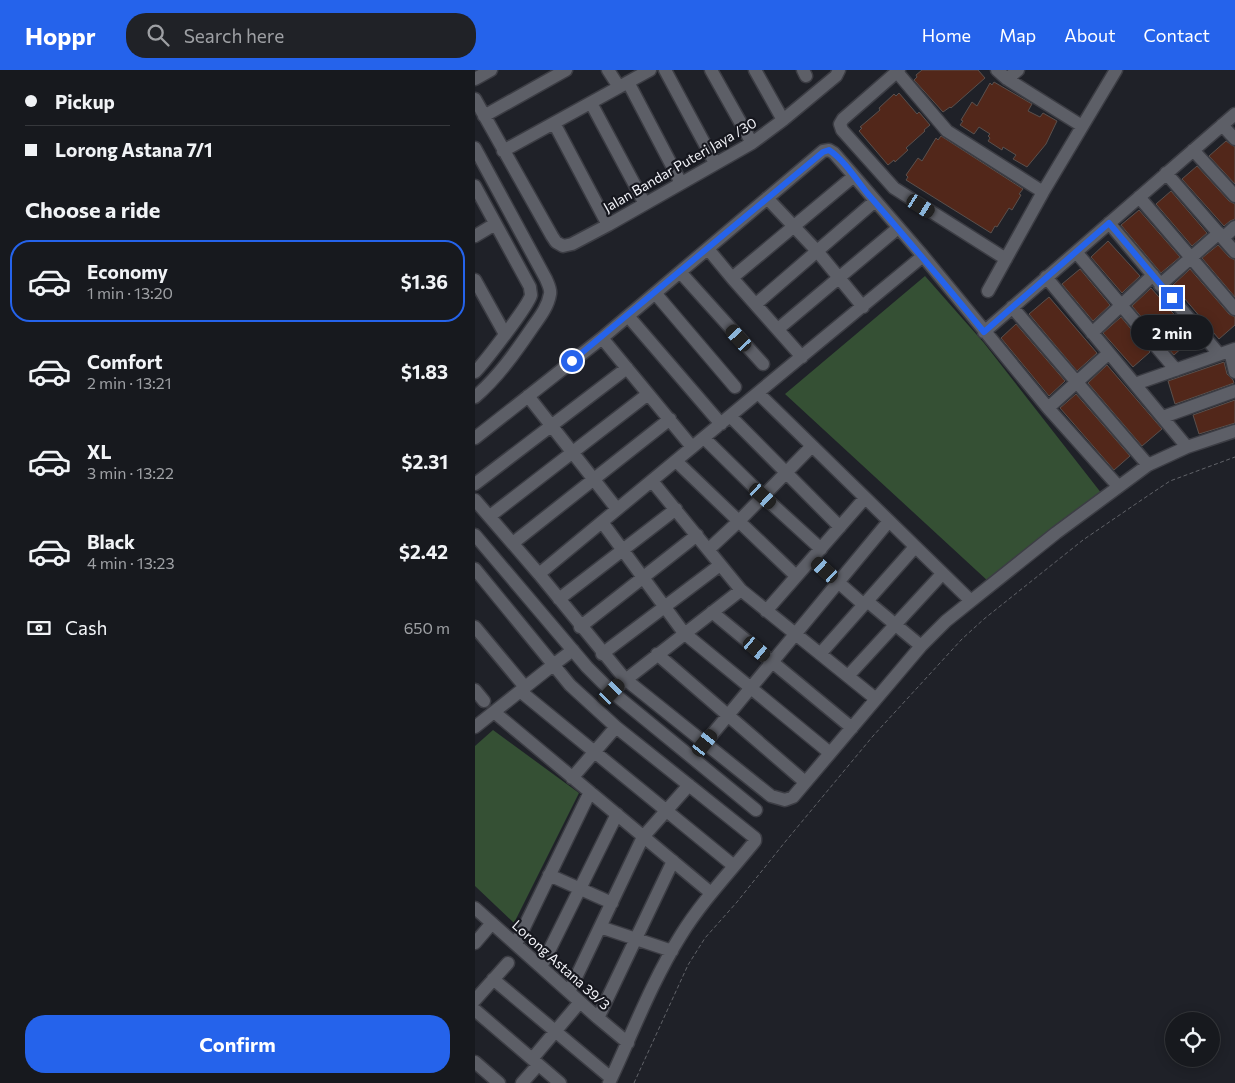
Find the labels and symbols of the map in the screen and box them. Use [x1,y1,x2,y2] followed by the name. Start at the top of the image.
[600,114,759,215] street label: Jalan Bandar Puteri Jaya /30
[904,192,937,220] car
[1161,287,1183,309] route end
[1131,316,1213,350] callout: 2 min
[723,322,754,354] car
[561,350,583,372] route start
[746,480,779,512] car
[808,554,841,586] car
[740,634,773,664] car
[596,676,627,708] car
[689,727,720,759] car
[509,916,614,1013] street label: Lorong Astana 39/3

